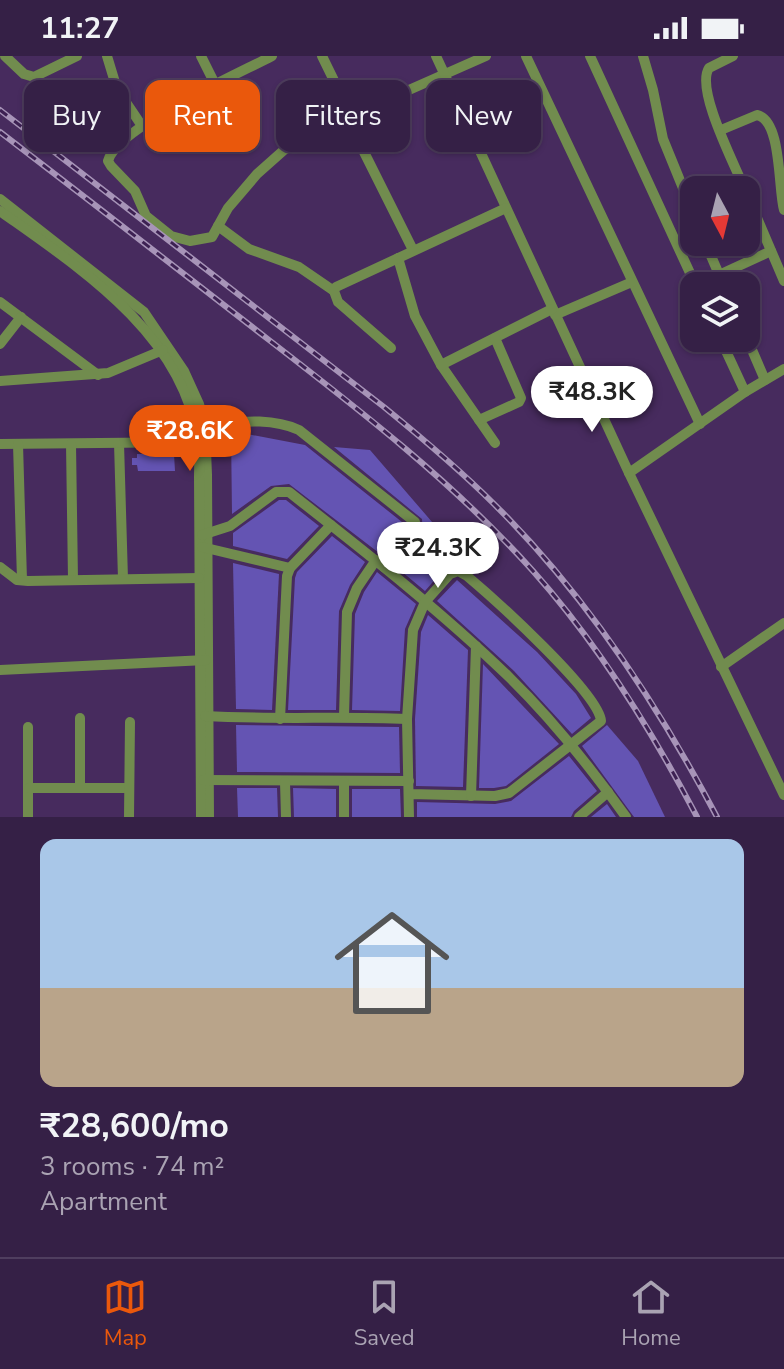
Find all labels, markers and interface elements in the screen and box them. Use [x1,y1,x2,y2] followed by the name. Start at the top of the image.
[40,8,119,49] text: 11:27
[24,80,129,152] chip: Buy
[145,80,260,152] chip: Rent
[276,80,410,152] chip: Filters
[426,80,541,152] chip: New
[680,176,760,256] north arrow
[680,176,760,352] map controls
[680,272,760,352] button: layers
[527,366,657,434] pin: ₹48.3K
[549,374,635,409] text: ₹48.3K
[125,405,255,473] pin: ₹28.6K
[147,413,233,448] text: ₹28.6K
[373,522,503,590] pin: ₹24.3K
[395,530,481,565] text: ₹24.3K
[320,891,464,1035] icon: home
[40,1103,229,1149] text: ₹28,600/mo
[40,1149,224,1184] text: 3 rooms · 74 m²
[40,1184,167,1219] text: Apartment
[103,1275,147,1353] tab: Map
[354,1275,415,1353] tab: Saved
[621,1275,681,1353] tab: Home

